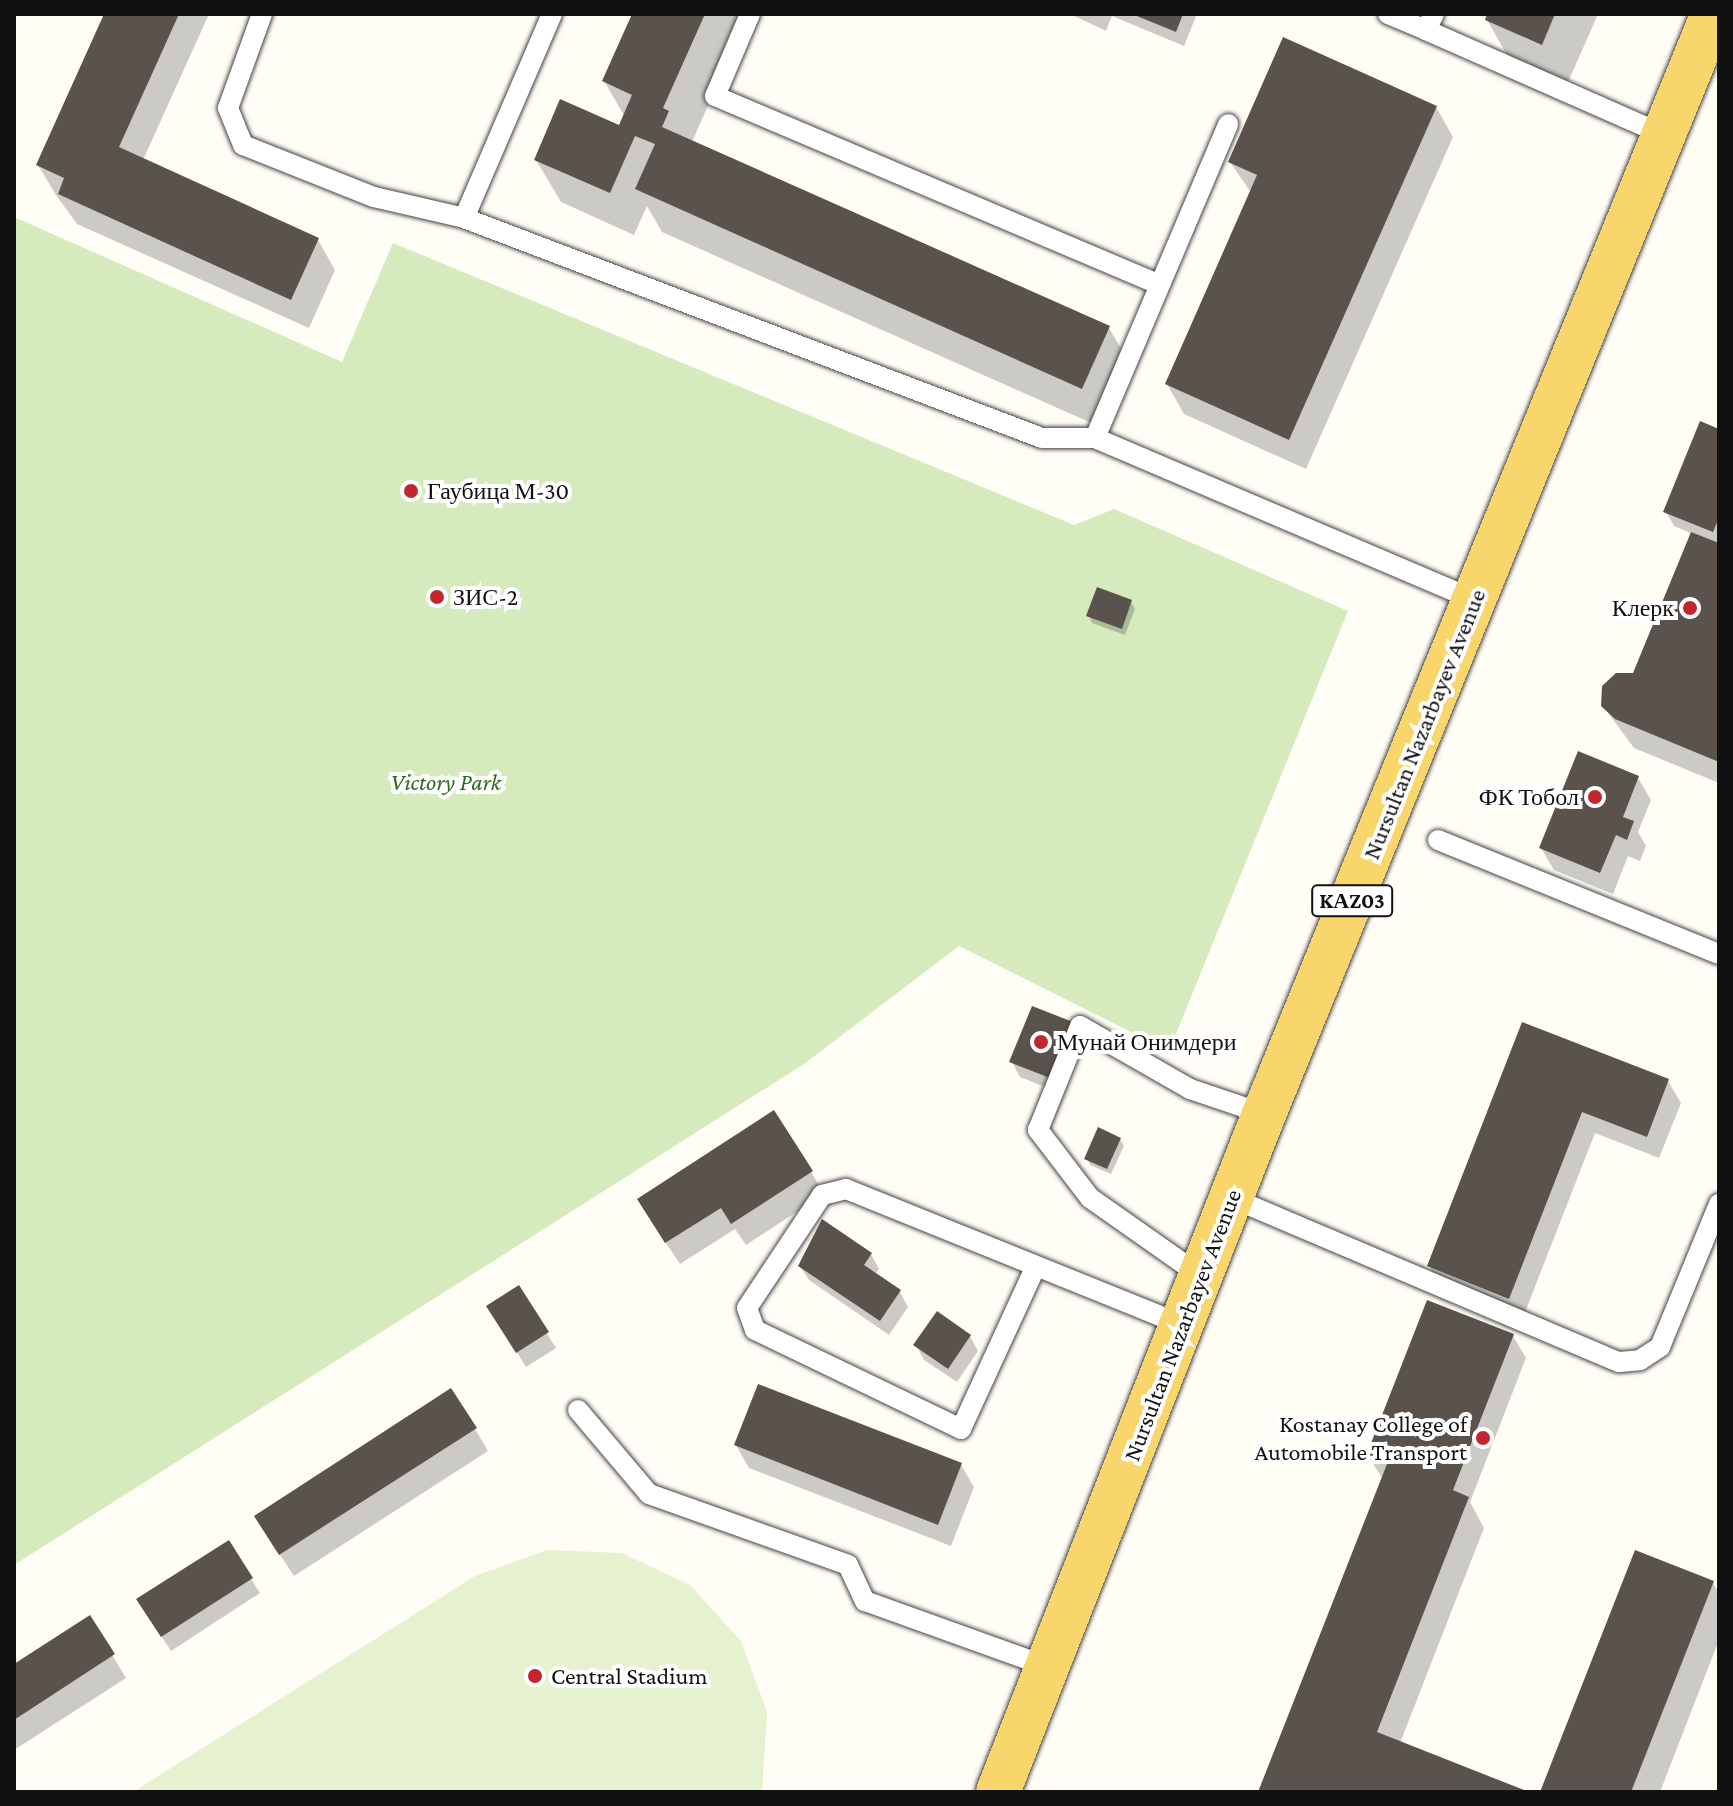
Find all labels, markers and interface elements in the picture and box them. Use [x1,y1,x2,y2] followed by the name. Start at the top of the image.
[427,477,569,505] place label: Гаубица М-30
[402,482,420,500] marker: Гаубица М-30
[453,583,518,611] place label: ЗИС-2
[1357,585,1491,863] street label: Nursultan Nazarbayev Avenue
[428,588,446,606] marker: ЗИС-2
[1612,594,1674,622] place label: Клерк
[1681,599,1699,617] marker: Клерк
[391,768,501,796] park label: Victory Park
[1479,783,1579,811] place label: ФК Тобол
[1586,788,1604,806] marker: ФК Тобол
[1310,883,1394,919] road number: KАZ03
[1057,1028,1236,1056] place label: Мунай Онимдери
[1032,1033,1050,1051] marker: Мунай Онимдери
[1117,1185,1247,1465] street label: Nursultan Nazarbayev Avenue
[1255,1410,1467,1466] place label: Kostanay College of Automobile Transport
[1474,1429,1492,1447] marker: Kostanay College of Automobile Transport
[551,1662,707,1690] place label: Central Stadium
[526,1667,544,1685] marker: Central Stadium

